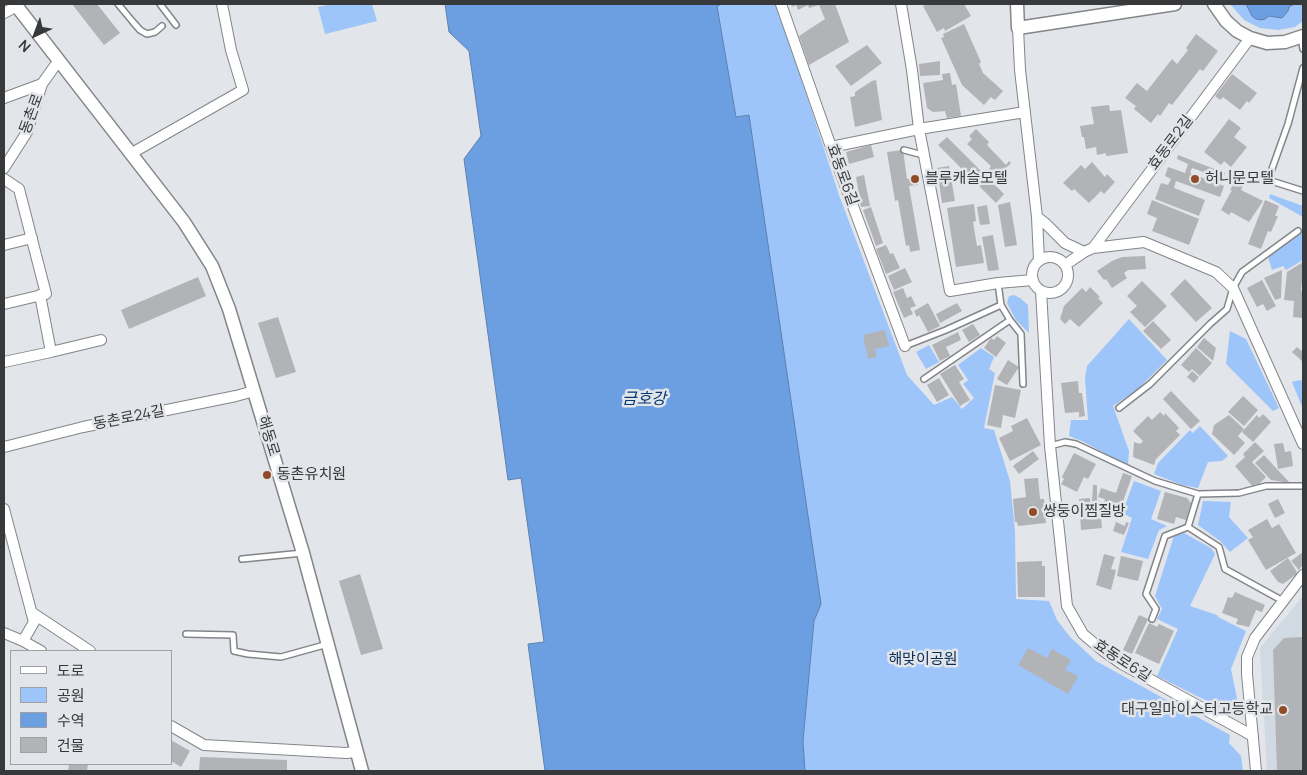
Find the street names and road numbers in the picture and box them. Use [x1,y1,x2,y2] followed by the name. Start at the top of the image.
[16,91,48,137] street label: 동촌로
[1145,112,1197,174] street label: 효동로2길
[823,142,861,208] street label: 효동로6길
[92,402,166,434] street label: 동촌로24길
[253,414,283,458] street label: 해동로
[1090,636,1154,686] street label: 효동로6길

